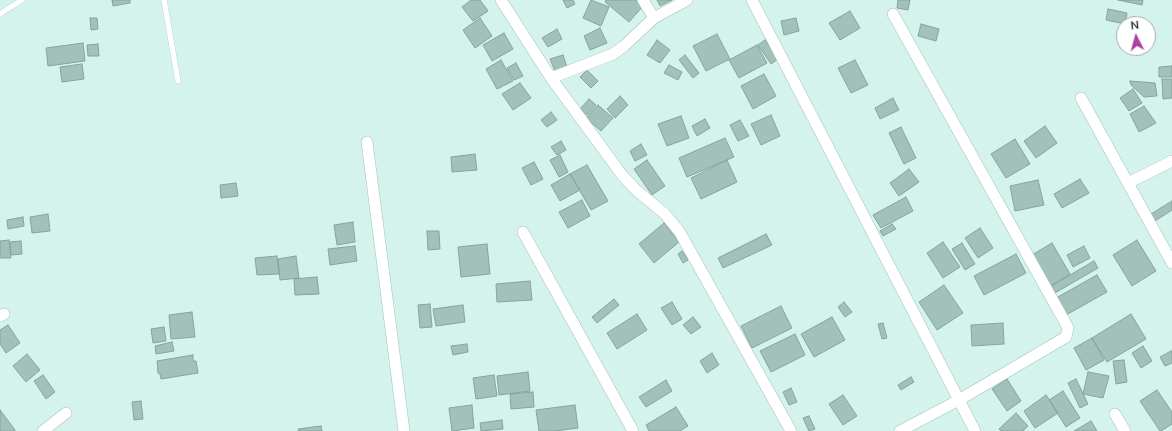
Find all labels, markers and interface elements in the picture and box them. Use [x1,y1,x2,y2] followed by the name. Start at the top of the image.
[1116,16,1156,56] north arrow
[1130,18,1140,32] text: N

